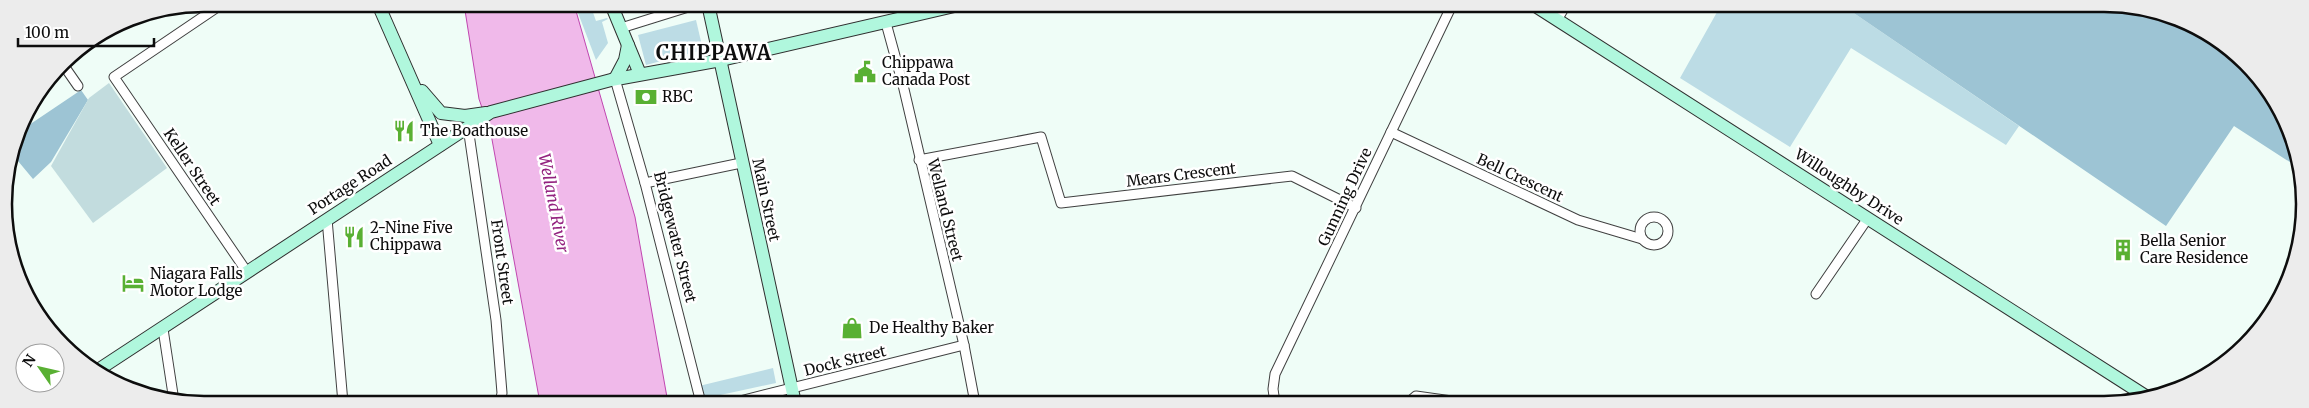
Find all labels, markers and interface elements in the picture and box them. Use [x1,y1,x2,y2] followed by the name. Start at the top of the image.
[18,15,154,47] scale bar
[25,23,69,42] text: 100 m
[656,40,772,65] district label: CHIPPAWA
[882,53,970,89] place label: Chippawa Canada Post
[852,59,878,85] public building icon: Chippawa Canada Post
[633,84,659,110] bank icon: RBC
[662,87,693,106] place label: RBC
[391,118,417,144] restaurant icon: The Boathouse
[420,121,528,140] place label: The Boathouse
[160,125,225,209] street label: Keller Street
[1313,144,1376,249] street label: Gunning Drive
[1791,144,1907,229] street label: Willoughby Drive
[1474,149,1567,206] street label: Bell Crescent
[304,151,395,219] street label: Portage Road
[535,152,574,255] water label: Welland River
[923,156,967,263] street label: Welland Street
[748,157,785,243] street label: Main Street
[1125,158,1237,191] street label: Mears Crescent
[650,169,701,305] street label: Bridgewater Street
[370,218,453,254] place label: 2-Nine Five Chippawa
[487,218,518,306] street label: Front Street
[341,224,367,250] restaurant icon: 2-Nine Five Chippawa
[2140,231,2248,267] place label: Bella Senior Care Residence
[2110,237,2136,263] building icon: Bella Senior Care Residence
[150,264,243,300] place label: Niagara Falls Motor Lodge
[120,270,146,296] hotel icon: Niagara Falls Motor Lodge
[839,315,865,341] shop icon: De Healthy Baker
[869,318,994,337] place label: De Healthy Baker
[802,341,888,380] street label: Dock Street
[15,343,65,393] north arrow
[19,351,40,370] text: N

